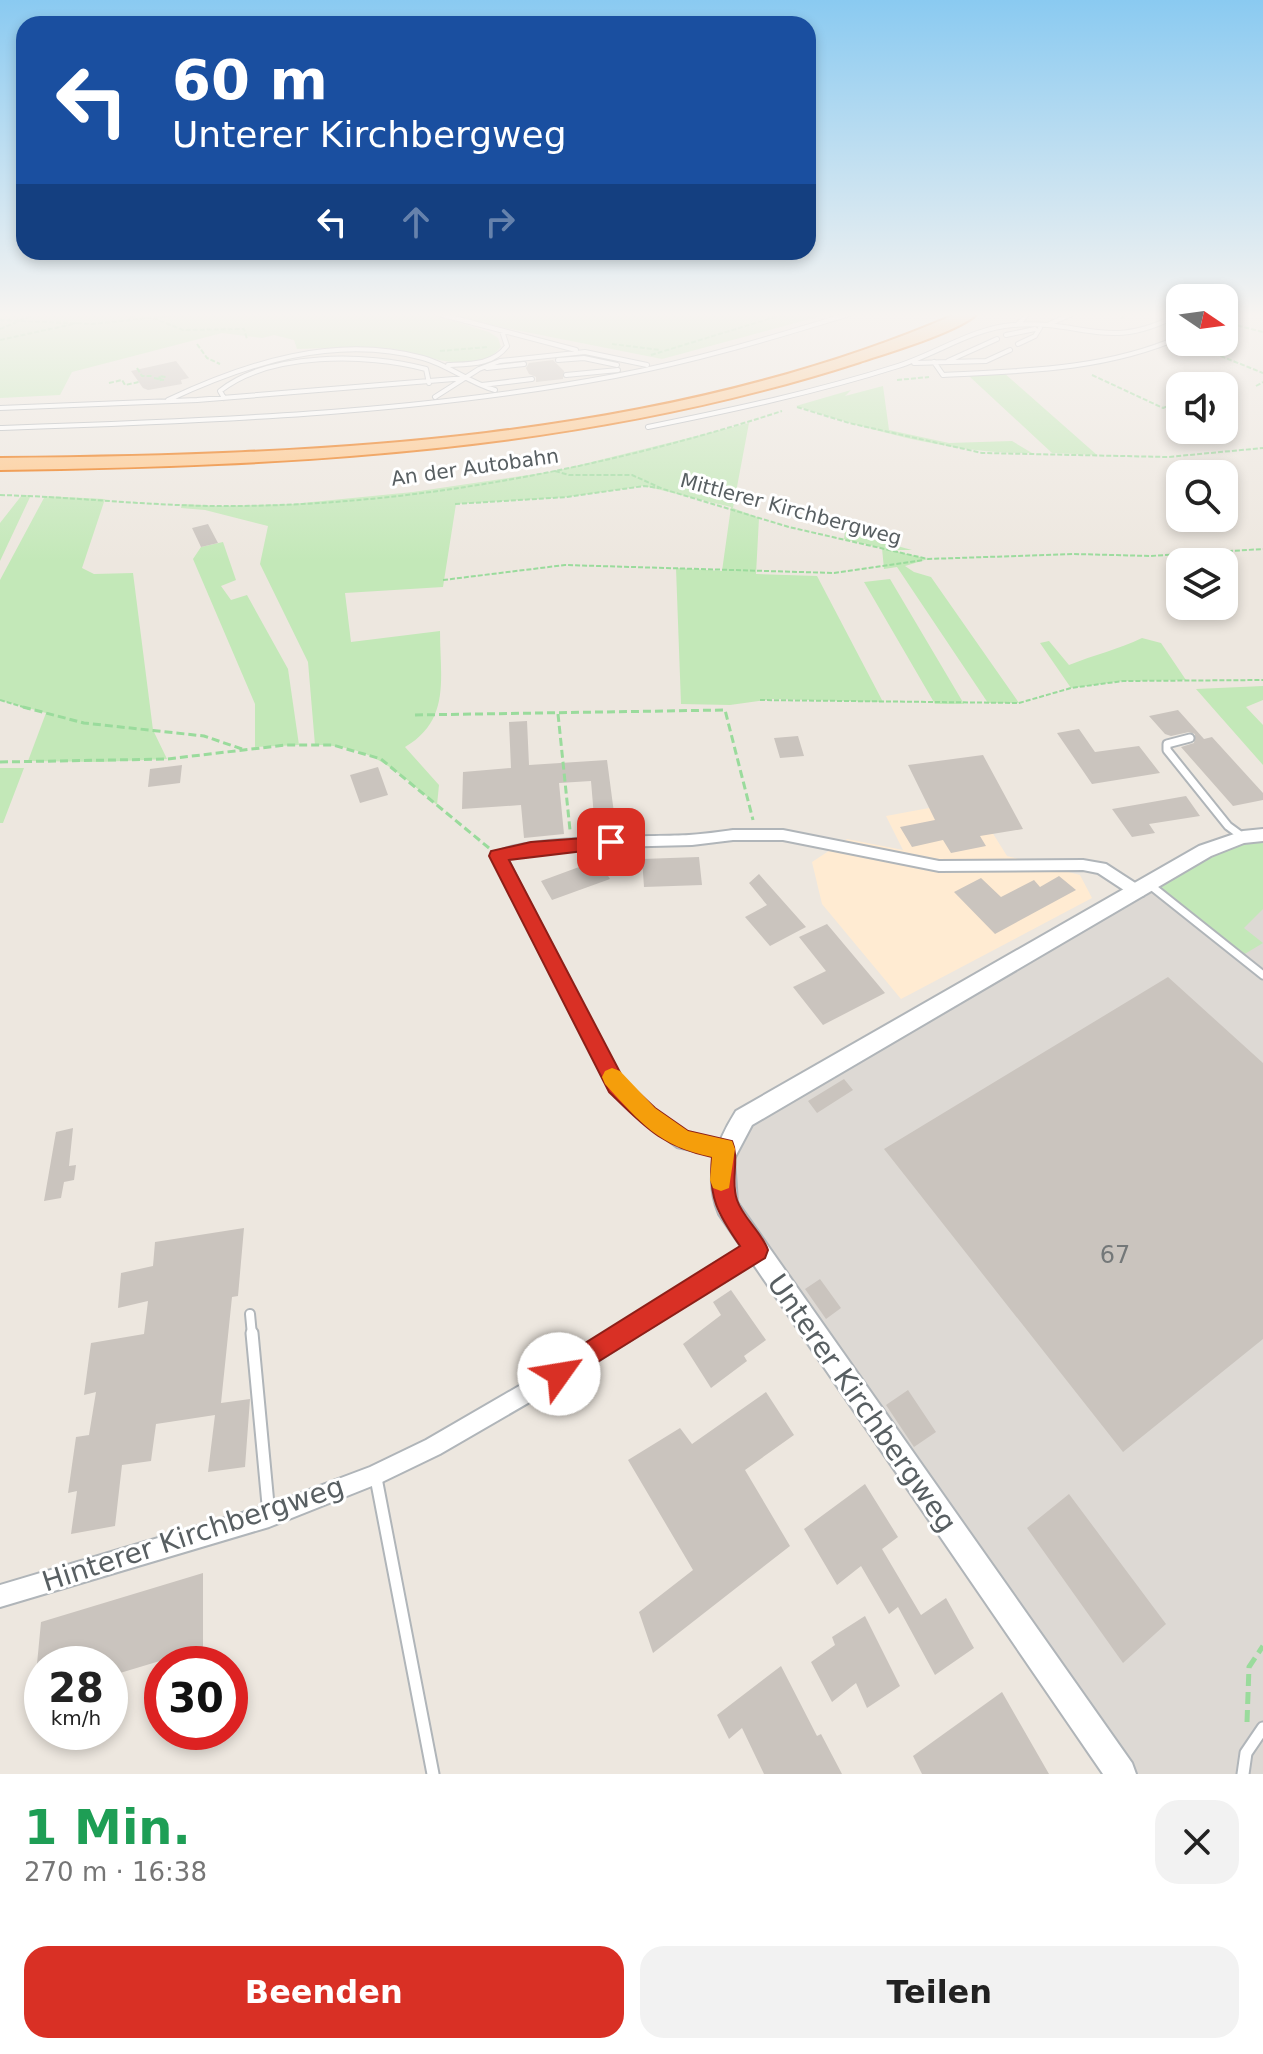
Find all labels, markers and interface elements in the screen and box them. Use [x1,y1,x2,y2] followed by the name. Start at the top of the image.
[172,47,328,112] text: 60 m
[40,48,144,152] icon: left
[172,114,567,155] text: Unterer Kirchbergweg
[310,200,354,244] icon: left
[394,200,438,244] icon: ahead
[478,200,522,244] icon: right
[1166,284,1238,356] north arrow
[1166,284,1238,620] map controls
[1166,372,1238,444] button: sound
[390,443,560,491] street label: An der Autobahn
[1166,460,1238,532] button: search
[678,468,904,550] street label: Mittlerer Kirchbergweg
[1166,548,1238,620] button: layers
[577,808,645,876] pin
[589,820,633,864] icon: arrive
[1100,1241,1130,1269] house number: 67
[760,1268,964,1538] street label: Unterer Kirchbergweg
[517,1332,601,1416] position arrow
[38,1470,348,1598] street label: Hinterer Kirchbergweg
[144,1646,248,1750] speed limit sign: 30
[48,1665,104,1711] text: 28
[51,1706,101,1730] text: km/h
[24,1799,191,1855] text: 1 Min.
[1155,1800,1239,1884] button: close
[24,1857,207,1887] text: 270 m · 16:38
[24,1946,624,2038] button: Beenden
[640,1946,1239,2038] button: Teilen

